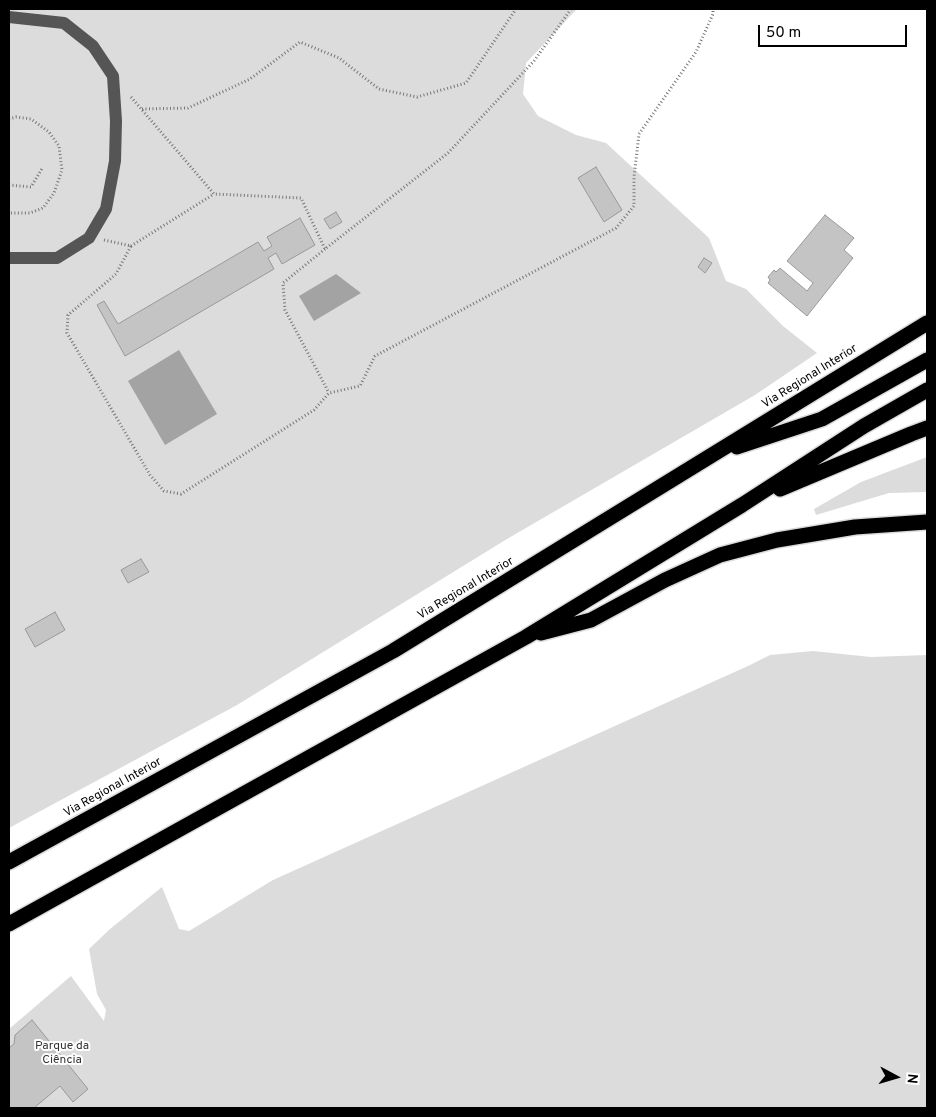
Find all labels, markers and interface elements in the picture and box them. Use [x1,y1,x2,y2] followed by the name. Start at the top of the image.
[761,15,910,47] scale bar
[766,24,801,43] text: 50 m
[760,342,860,412] street label: Via Regional Interior
[415,555,517,623] street label: Via Regional Interior
[61,755,165,821] street label: Via Regional Interior
[35,1040,89,1068] park label: Parque da Ciência
[871,1052,921,1102] north arrow
[902,1073,920,1085] text: N

